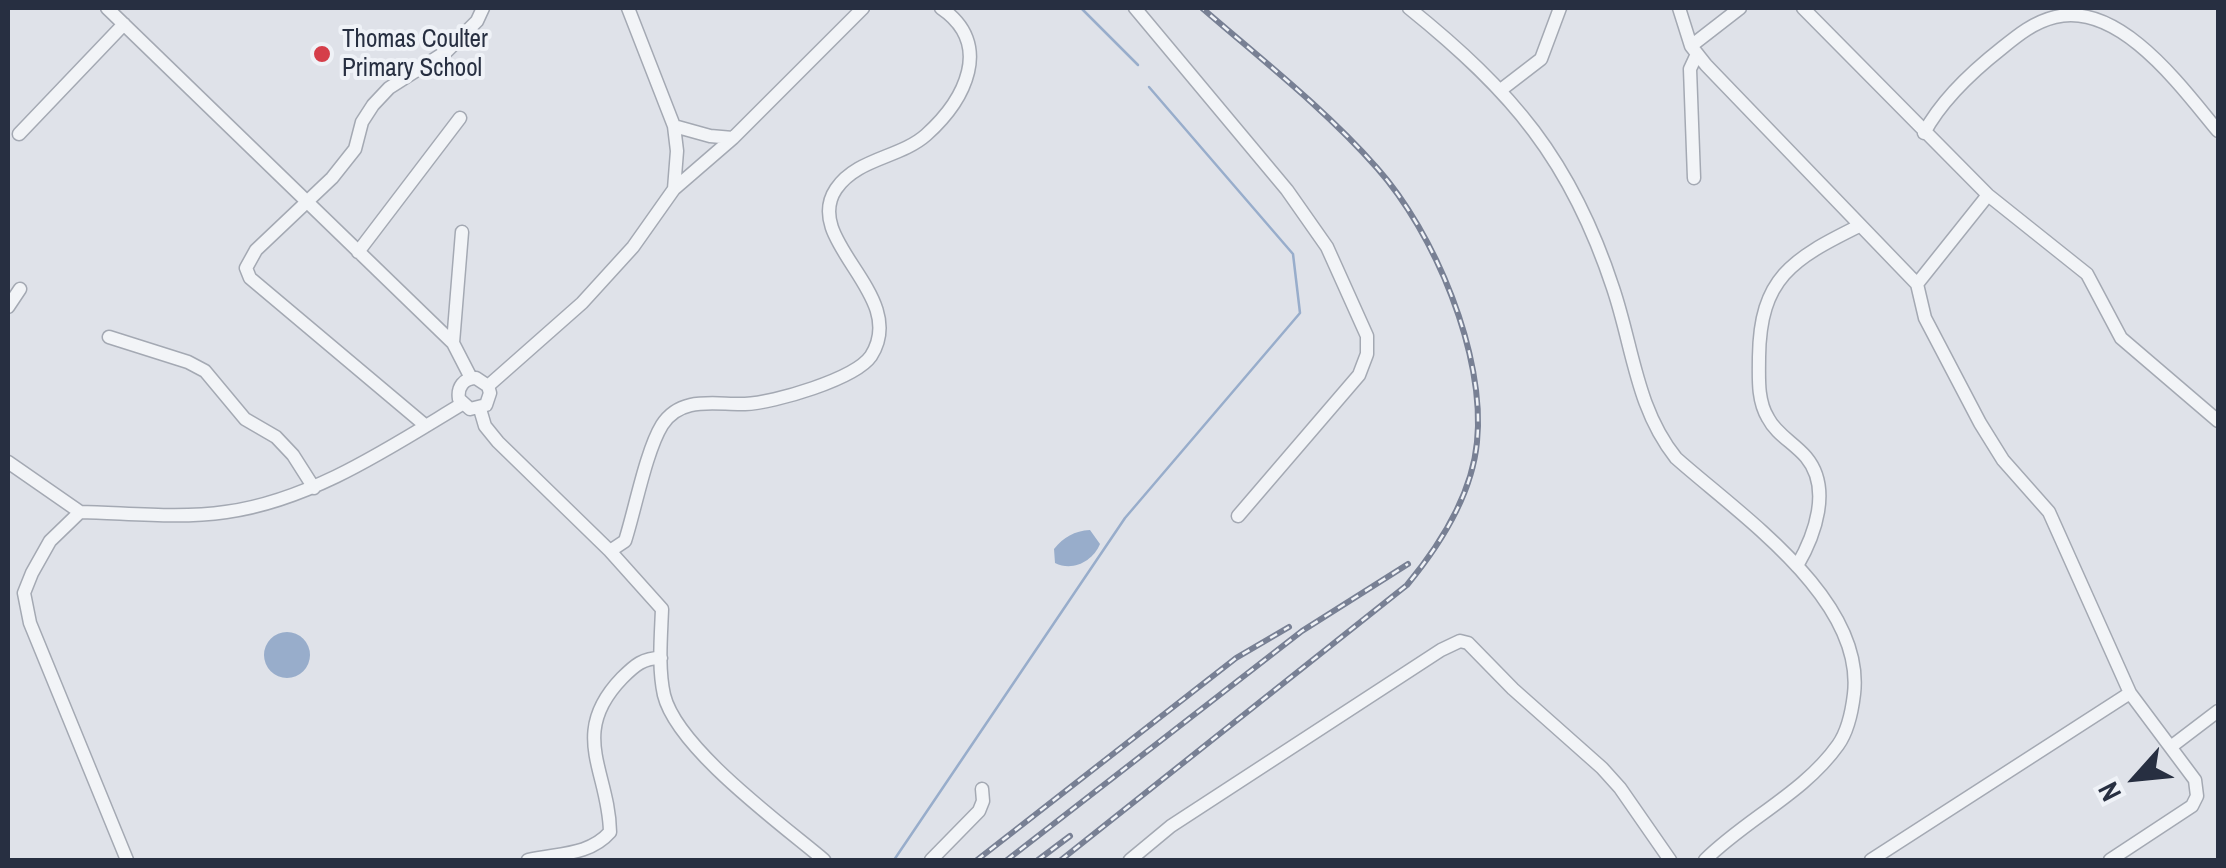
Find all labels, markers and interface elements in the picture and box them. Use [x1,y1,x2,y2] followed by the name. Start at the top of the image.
[342,25,488,84] place label: Thomas Coulter Primary School
[311,43,333,65] marker: Thomas Coulter Primary School
[2086,728,2186,828] north arrow
[2089,776,2130,808] text: N

